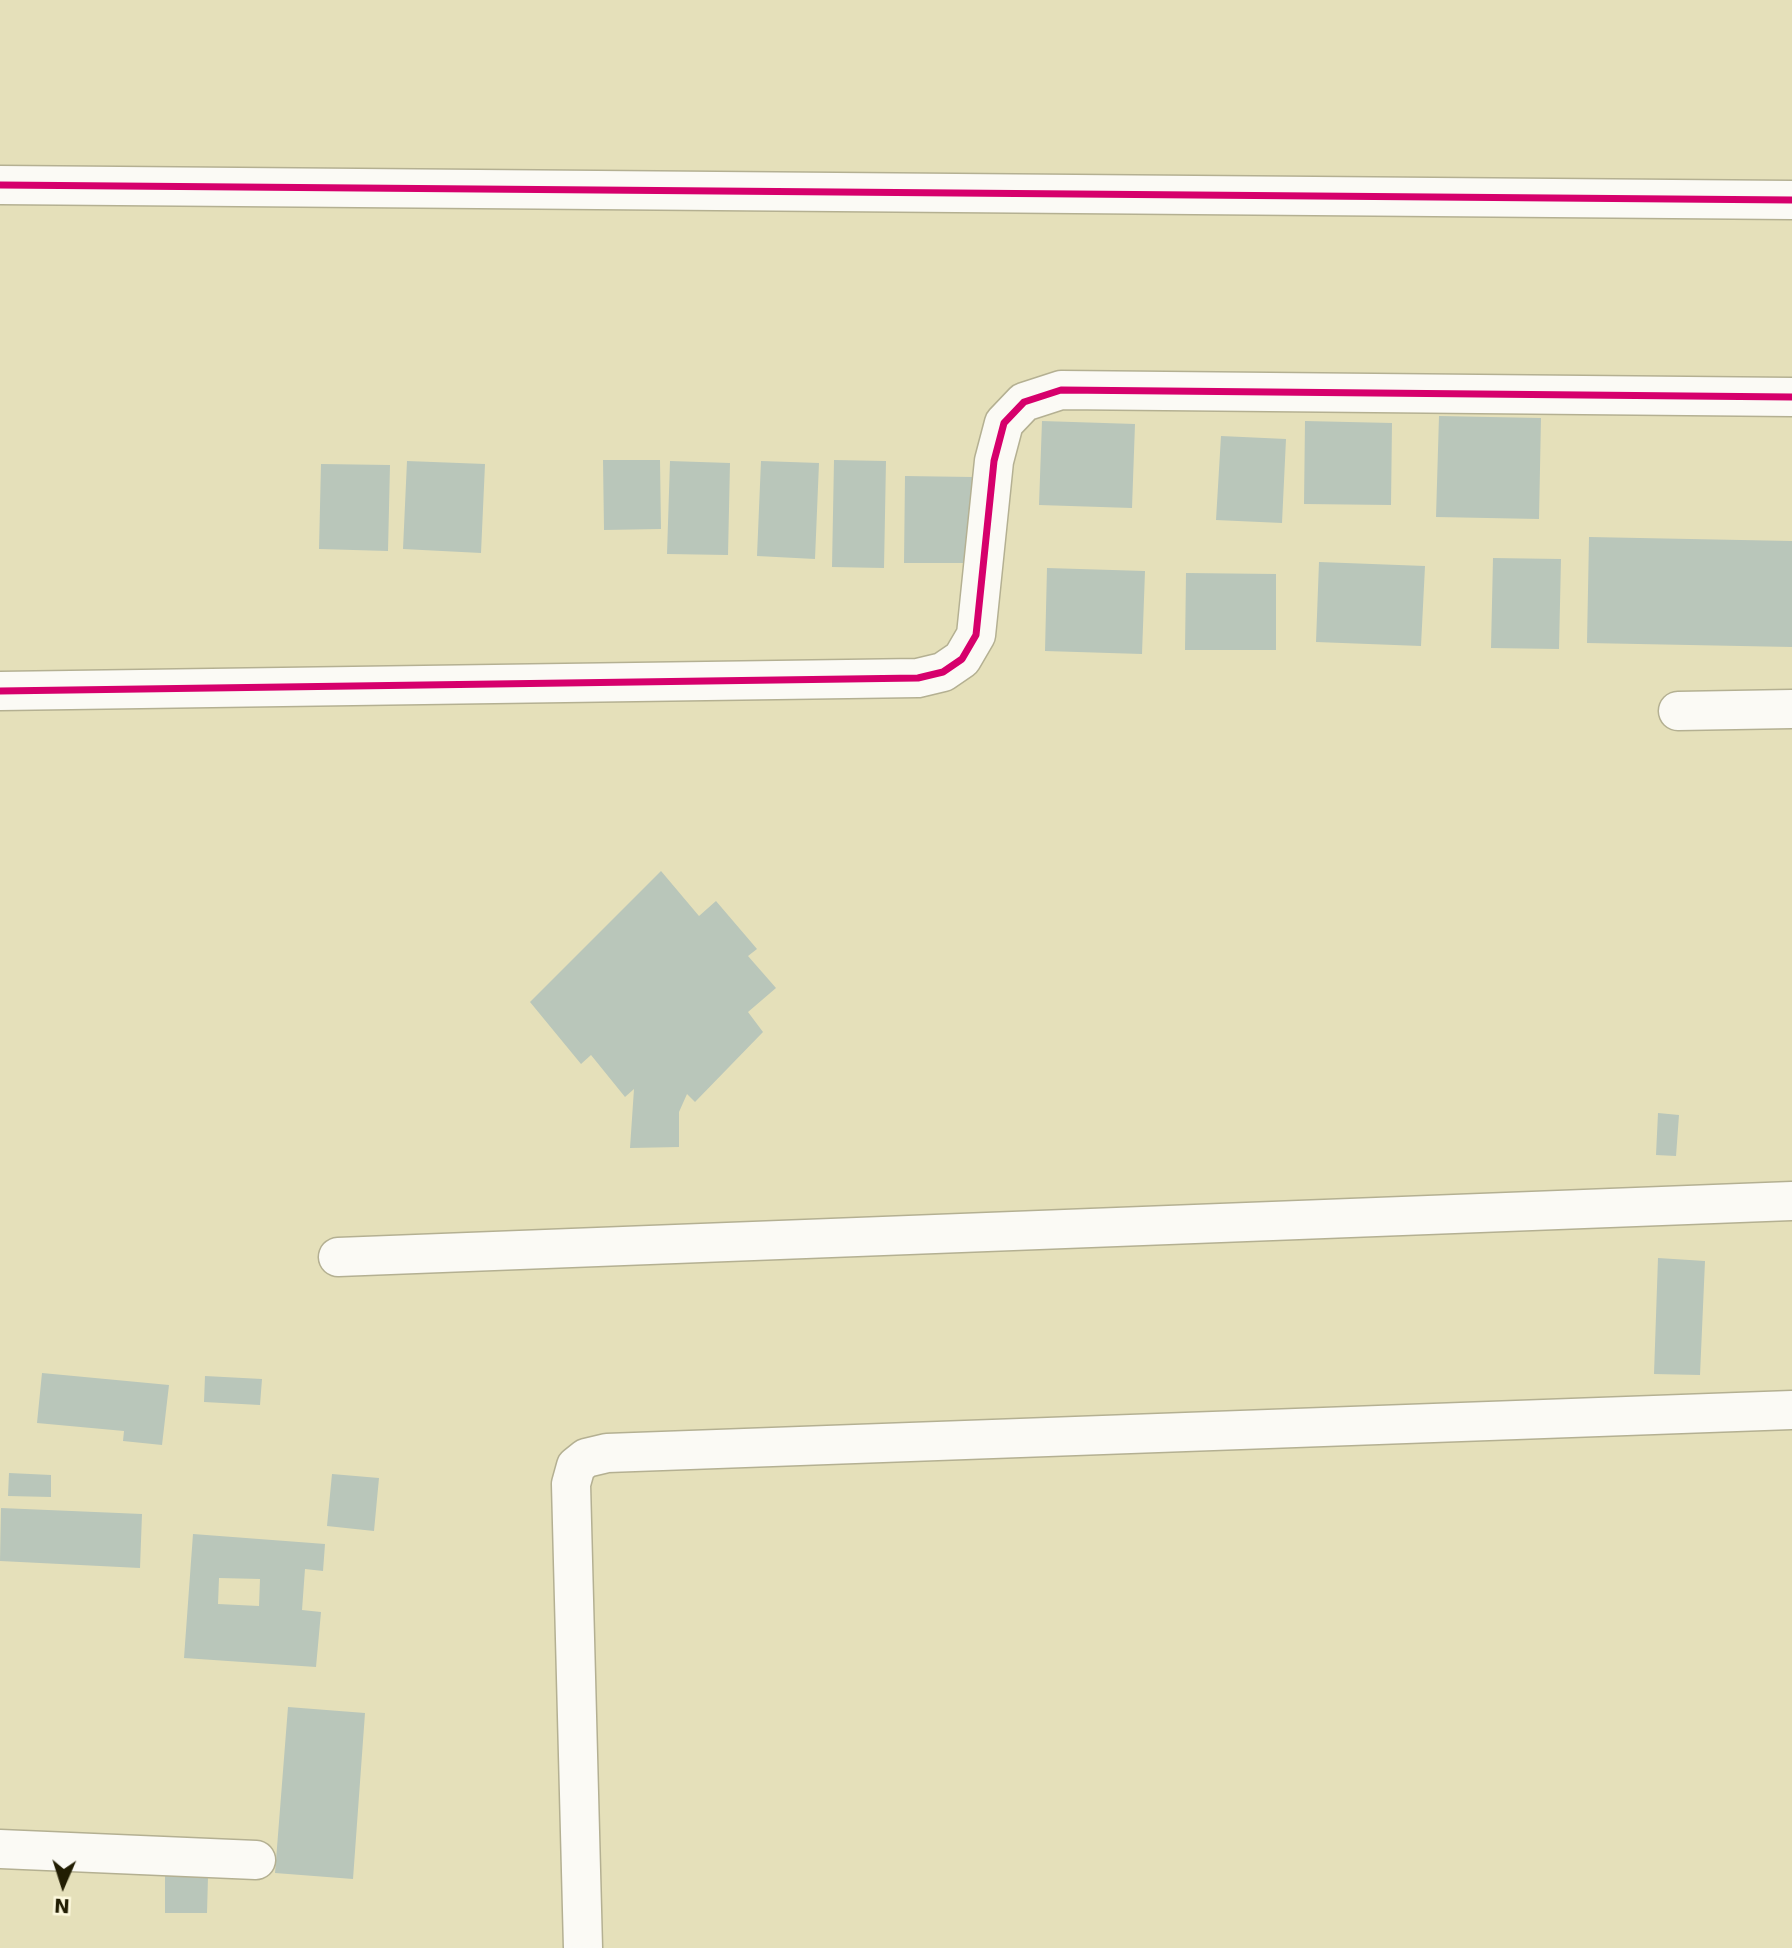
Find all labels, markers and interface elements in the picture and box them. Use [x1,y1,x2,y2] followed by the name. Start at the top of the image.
[28,1850,98,1920] north arrow
[53,1895,70,1917] text: N

